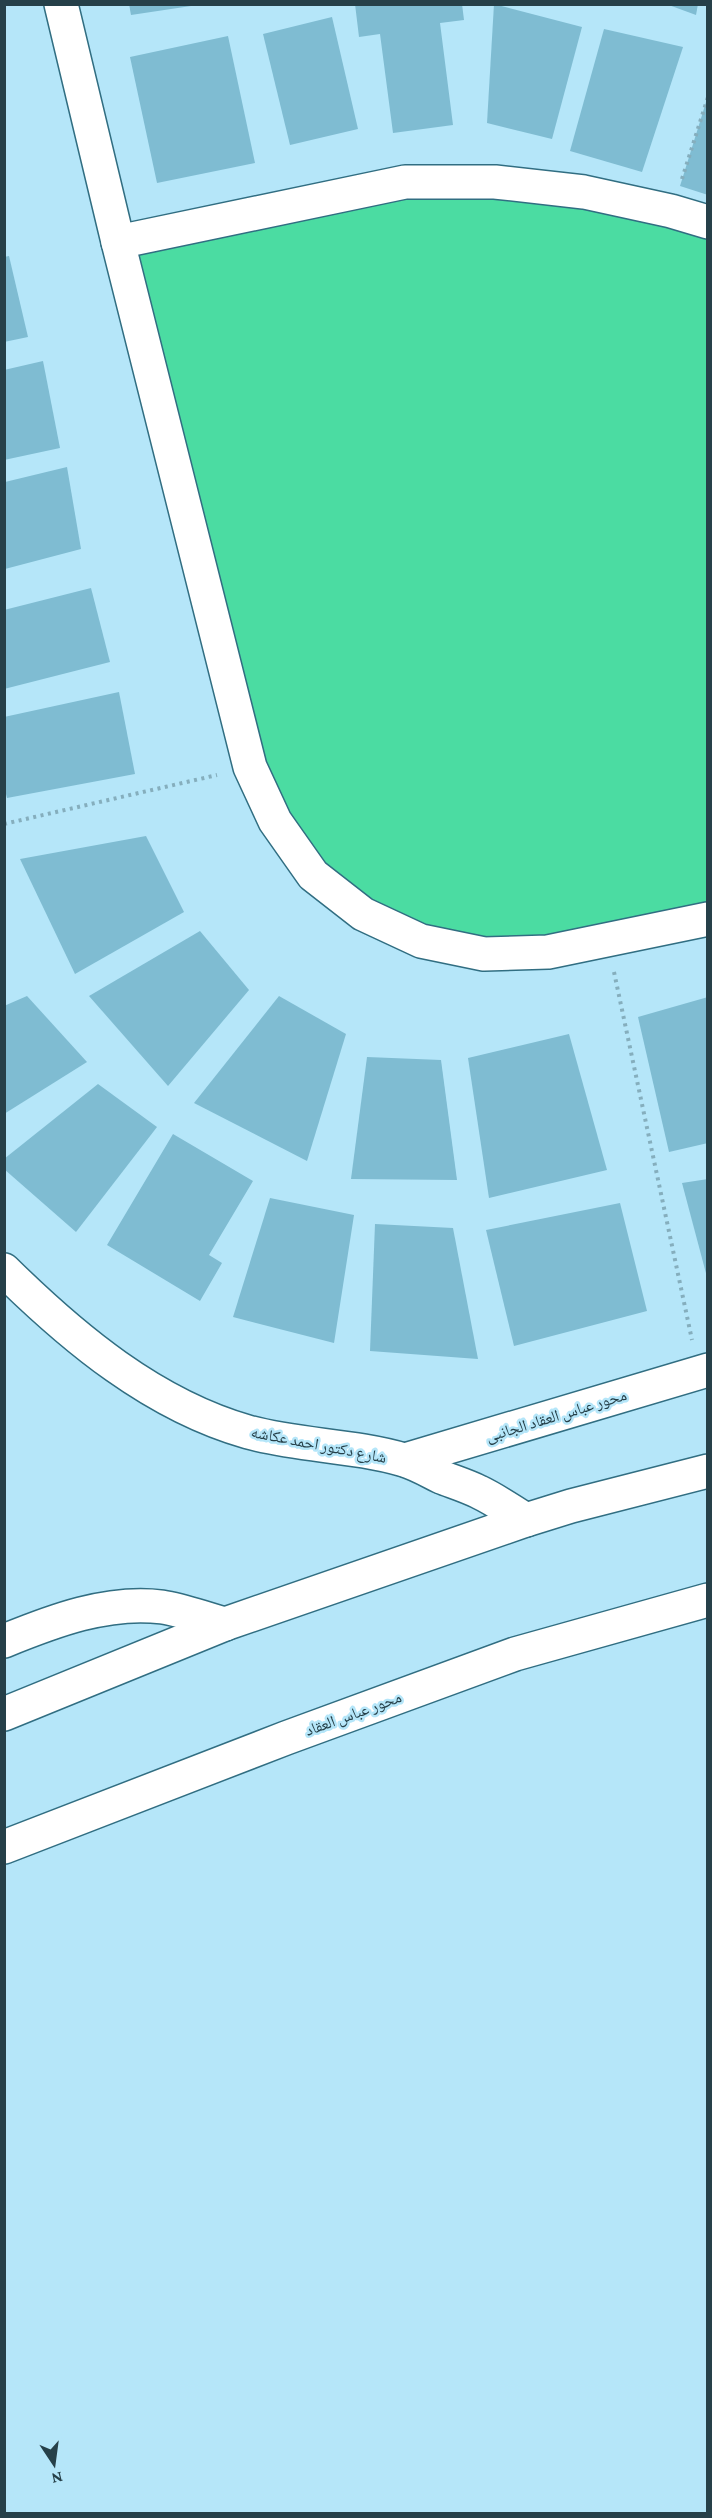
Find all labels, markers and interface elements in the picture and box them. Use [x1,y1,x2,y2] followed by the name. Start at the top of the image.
[484,1386,629,1447] street label: محور عباس العقاد الجانبى
[249,1423,388,1468] street label: شارع دكتور احمد عكاشه
[303,1688,404,1741] street label: محور عباس العقاد
[24,2434,84,2494] north arrow
[50,2469,64,2488] text: N

